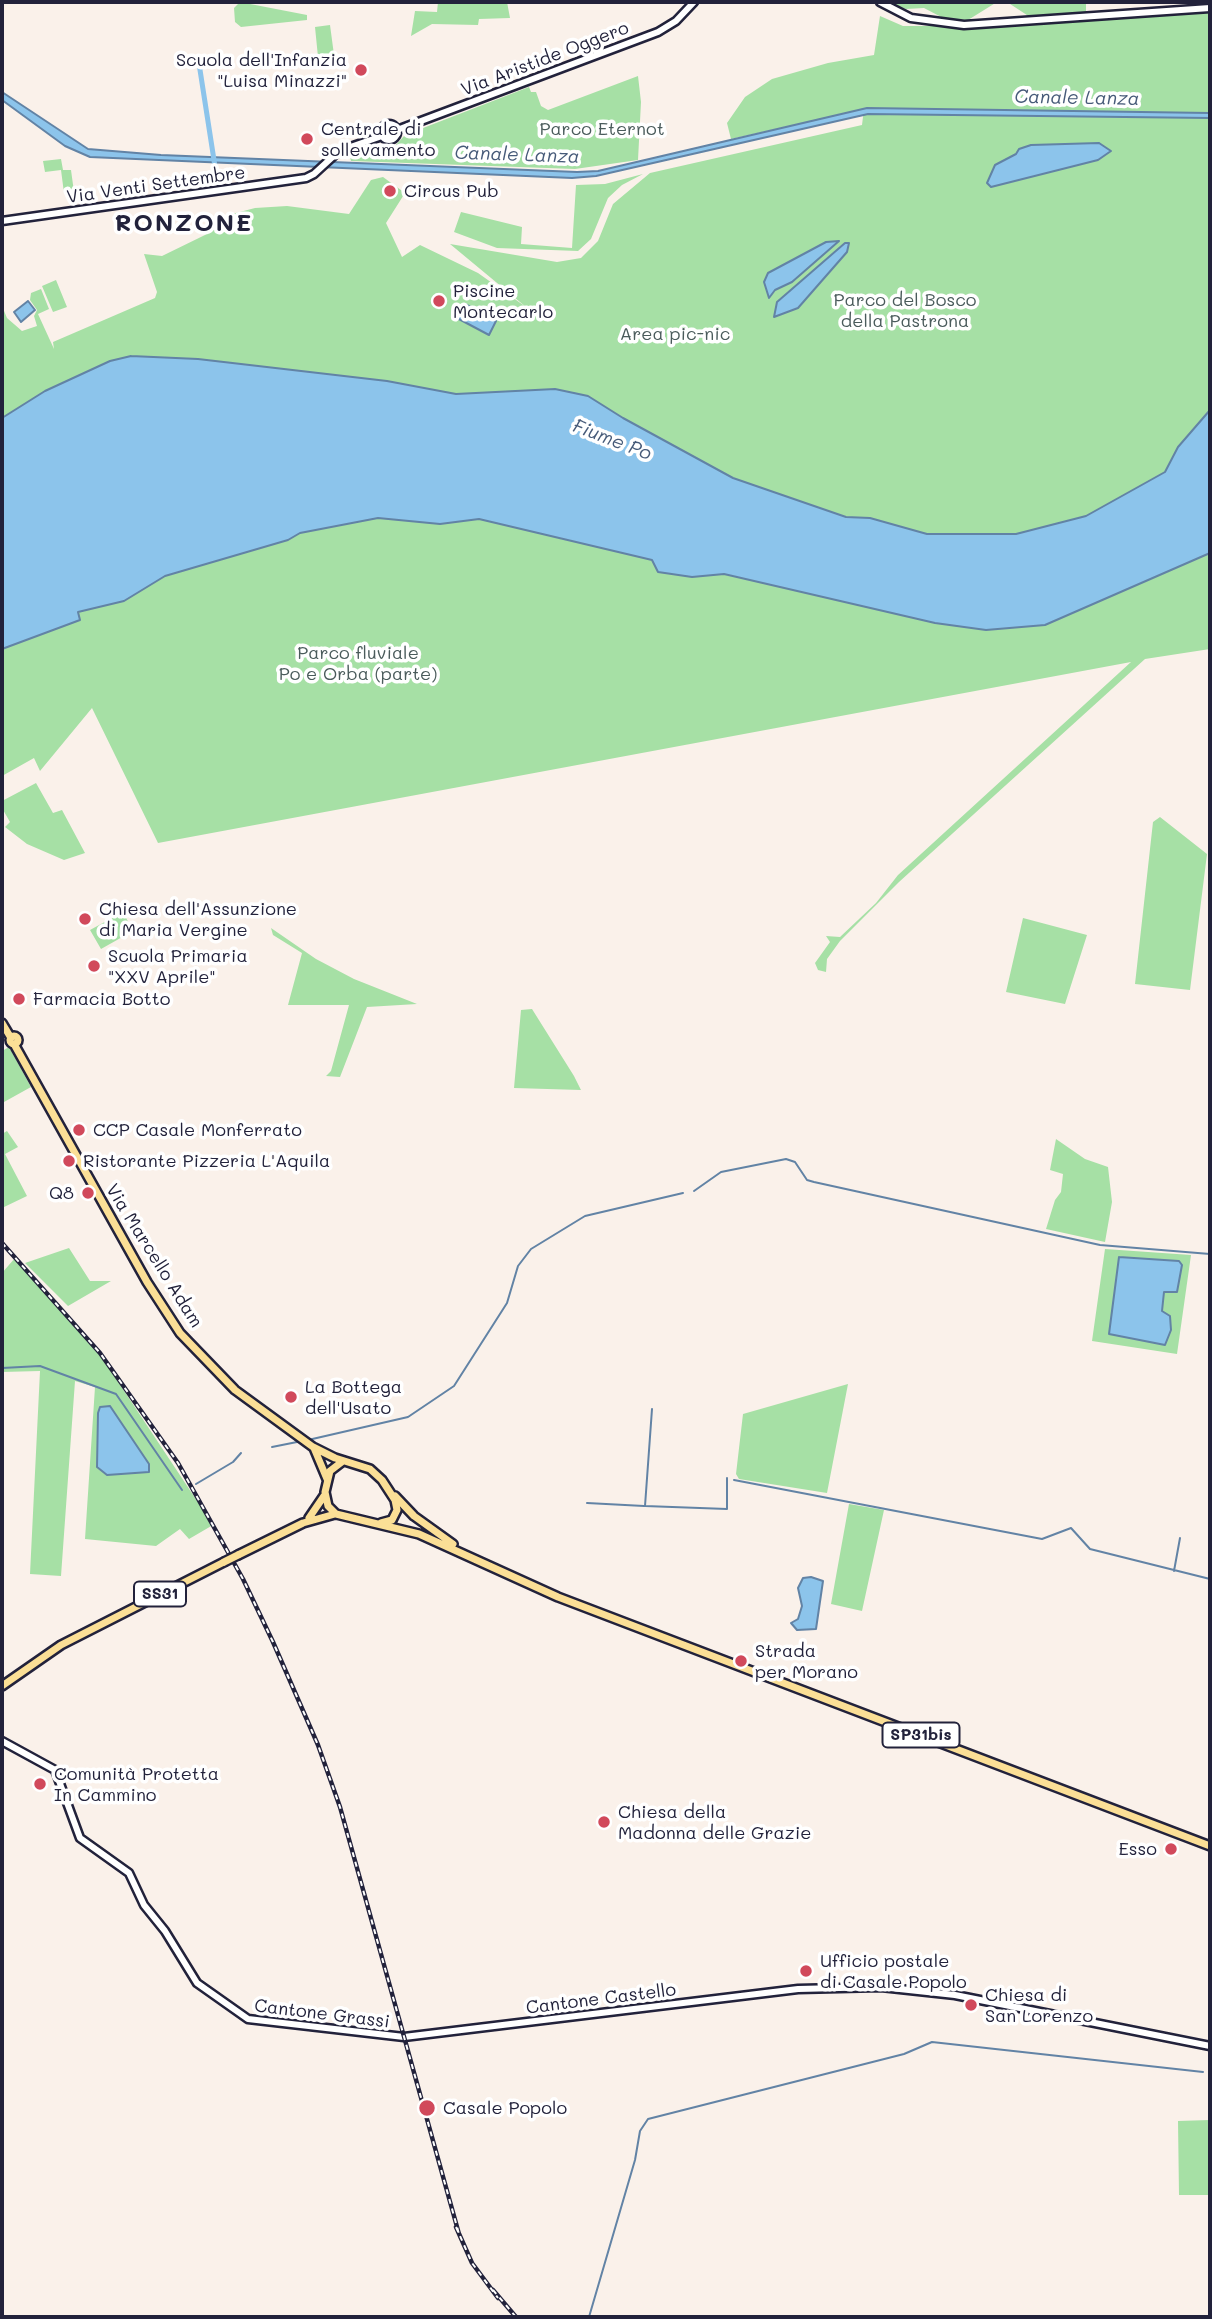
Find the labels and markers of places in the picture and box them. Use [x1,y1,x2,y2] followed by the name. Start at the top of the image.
[176,49,347,92] place label: Scuola dell'Infanzia "Luisa Minazzi"
[353,62,369,78] marker: Scuola dell'Infanzia "Luisa Minazzi"
[321,118,435,160] place label: Centrale di sollevamento
[299,131,315,147] marker: Centrale di sollevamento
[404,180,499,202] place label: Circus Pub
[382,183,398,199] marker: Circus Pub
[453,280,553,322] place label: Piscine Montecarlo
[431,293,447,309] marker: Piscine Montecarlo
[99,898,297,940] place label: Chiesa dell'Assunzione di Maria Vergine
[77,911,93,927] marker: Chiesa dell'Assunzione di Maria Vergine
[108,945,248,988] place label: Scuola Primaria "XXV Aprile"
[86,958,102,974] marker: Scuola Primaria "XXV Aprile"
[33,988,170,1010] place label: Farmacia Botto
[11,991,27,1007] marker: Farmacia Botto
[93,1119,302,1141] place label: CCP Casale Monferrato
[71,1122,87,1138] marker: CCP Casale Monferrato
[83,1150,330,1172] place label: Ristorante Pizzeria L'Aquila
[61,1153,77,1169] marker: Ristorante Pizzeria L'Aquila
[49,1182,74,1204] place label: Q8
[80,1185,96,1201] marker: Q8
[305,1376,402,1418] place label: La Bottega dell'Usato
[283,1389,299,1405] marker: La Bottega dell'Usato
[755,1640,858,1682] place label: Strada per Morano
[733,1653,749,1669] marker: Strada per Morano
[54,1763,219,1806] place label: Comunità Protetta In Cammino
[32,1776,48,1792] marker: Comunità Protetta In Cammino
[618,1801,811,1843] place label: Chiesa della Madonna delle Grazie
[596,1814,612,1830] marker: Chiesa della Madonna delle Grazie
[1119,1838,1157,1860] place label: Esso
[1163,1841,1179,1857] marker: Esso
[820,1950,967,1993] place label: Ufficio postale di Casale Popolo
[798,1963,814,1979] marker: Ufficio postale di Casale Popolo
[985,1984,1093,2026] place label: Chiesa di San Lorenzo
[963,1997,979,2013] marker: Chiesa di San Lorenzo
[443,2097,567,2119] place label: Casale Popolo
[417,2098,437,2118] marker: Casale Popolo

